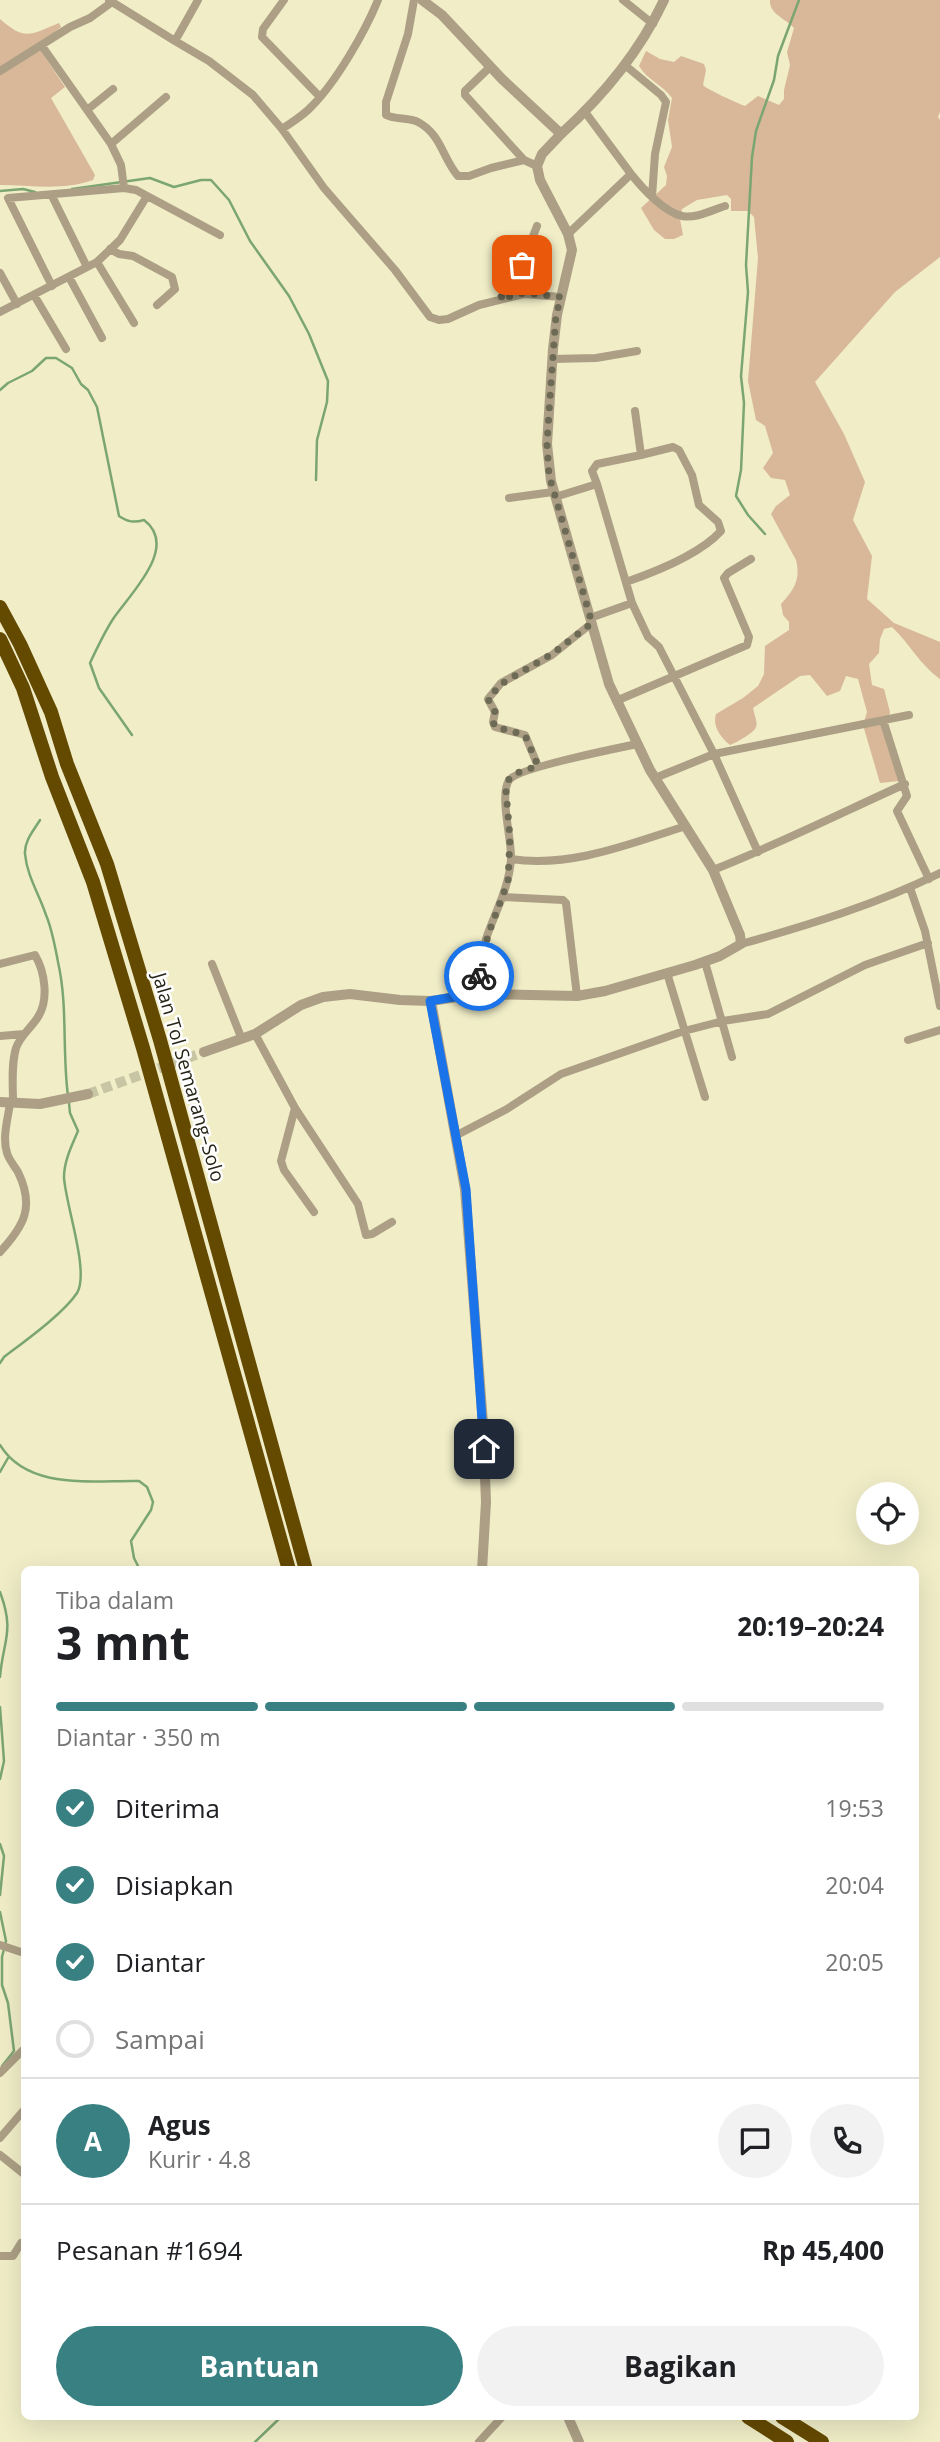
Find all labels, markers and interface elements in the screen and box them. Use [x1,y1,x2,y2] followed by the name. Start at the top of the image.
[492,235,552,295] pin
[503,246,541,284] icon: bag
[444,941,514,1011] courier
[460,957,498,995] icon: bike
[146,968,231,1185] street label: Jalan Tol Semarang–Solo
[454,1419,514,1479] pin
[465,1430,503,1468] icon: home
[856,1482,919,1545] map controls
[856,1482,919,1545] button: locate
[56,1584,174,1616] text: Tiba dalam
[737,1608,884,1644] text: 20:19–20:24
[56,1611,190,1673] text: 3 mnt
[56,1721,220,1753] text: Diantar · 350 m
[56,1789,94,1827] icon: check
[115,1790,220,1826] text: Diterima
[825,1792,884,1824] text: 19:53
[56,1866,94,1904] icon: check
[115,1867,234,1903] text: Disiapkan
[825,1869,884,1901] text: 20:04
[56,1943,94,1981] icon: check
[115,1944,205,1980] text: Diantar
[825,1946,884,1978] text: 20:05
[115,2021,205,2057] text: Sampai
[718,2104,792,2178] button: chat
[810,2104,884,2178] button: phone
[148,2107,211,2143] text: Agus
[84,2123,102,2159] text: A
[148,2143,251,2175] text: Kurir · 4.8
[56,2232,242,2268] text: Pesanan #1694
[762,2232,884,2268] text: Rp 45,400
[56,2326,463,2406] button: Bantuan
[477,2326,884,2406] button: Bagikan

